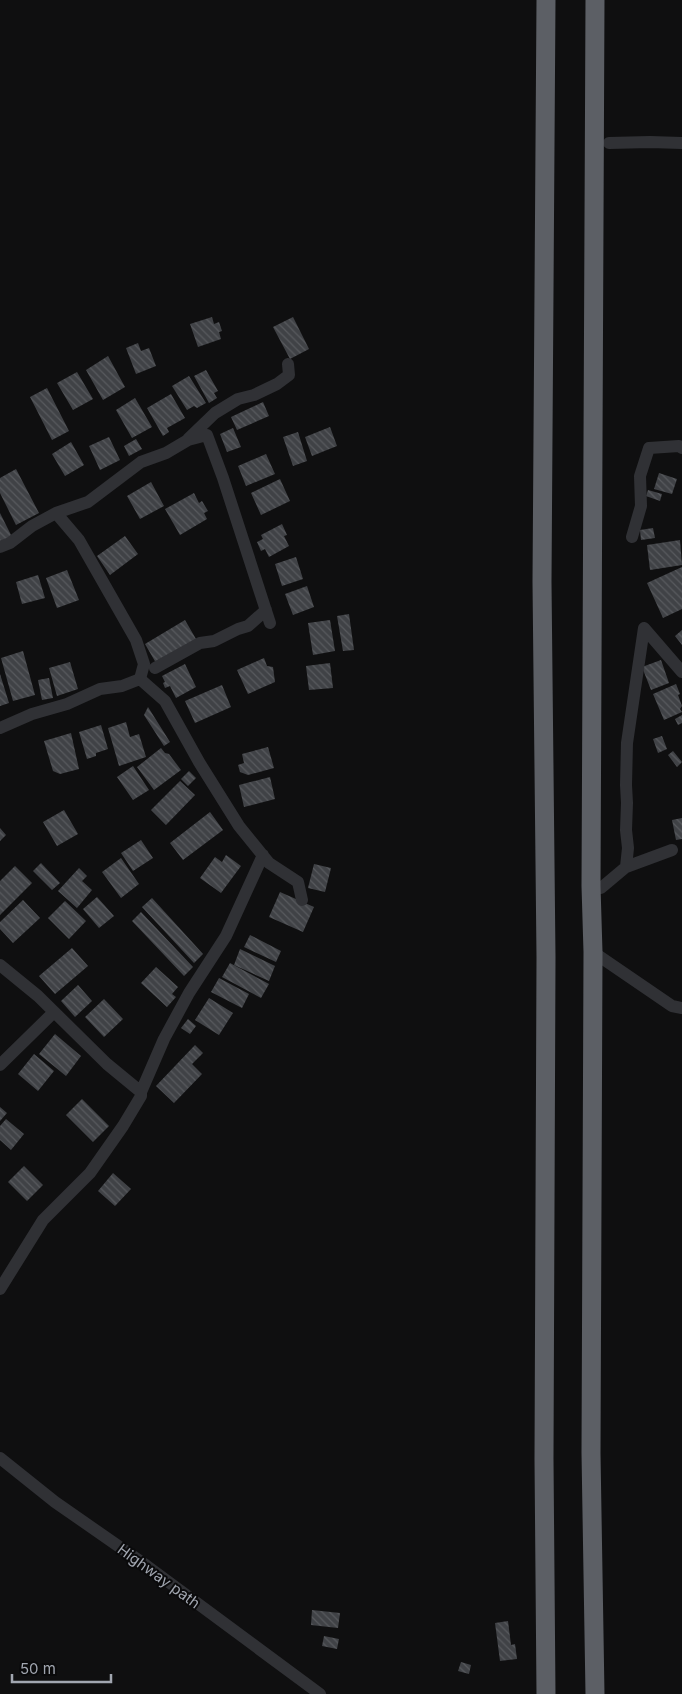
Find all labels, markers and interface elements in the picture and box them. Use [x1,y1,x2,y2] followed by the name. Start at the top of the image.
[114,1540,204,1612] street label: Highway path
[12,1652,111,1684] scale bar
[20,1659,56,1678] text: 50 m

